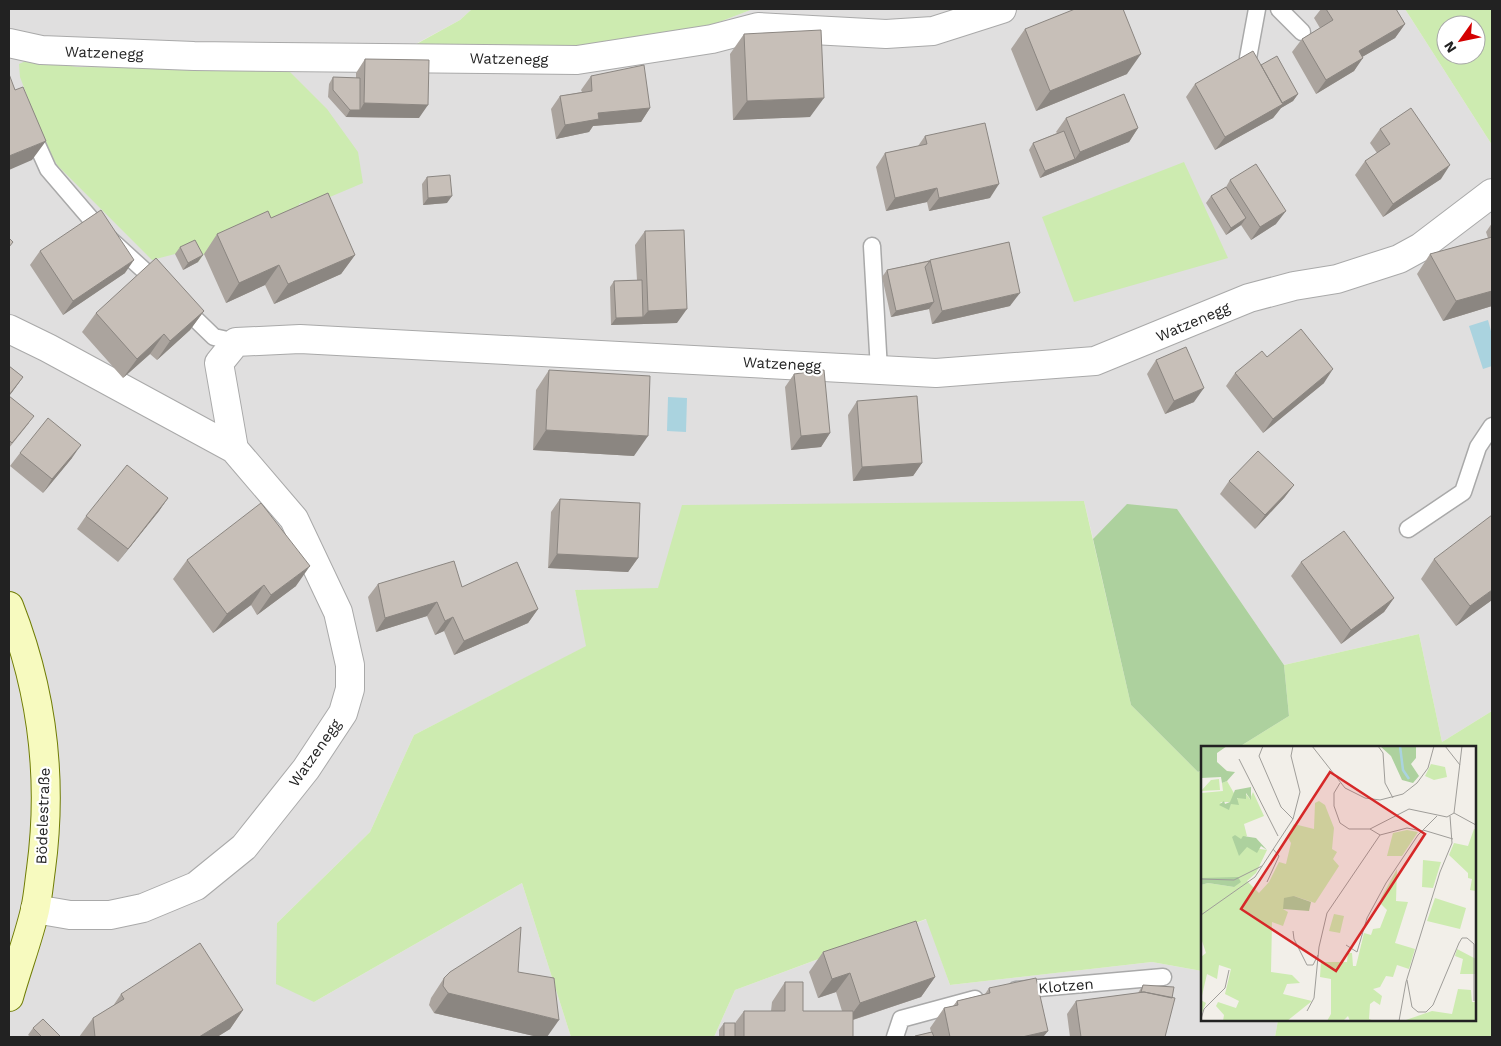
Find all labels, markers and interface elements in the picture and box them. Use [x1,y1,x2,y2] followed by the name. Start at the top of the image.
[1436,15,1486,65] north arrow
[1441,38,1460,56] text: N
[64,43,144,63] street label: Watzenegg
[469,49,549,69] street label: Watzenegg
[1153,298,1233,346] street label: Watzenegg
[742,353,822,375] street label: Watzenegg
[285,716,345,790] street label: Watzenegg
[1201,746,1476,1021] inset map
[32,767,54,865] street label: Bödelestraße
[1038,975,1094,997] street label: Klotzen

